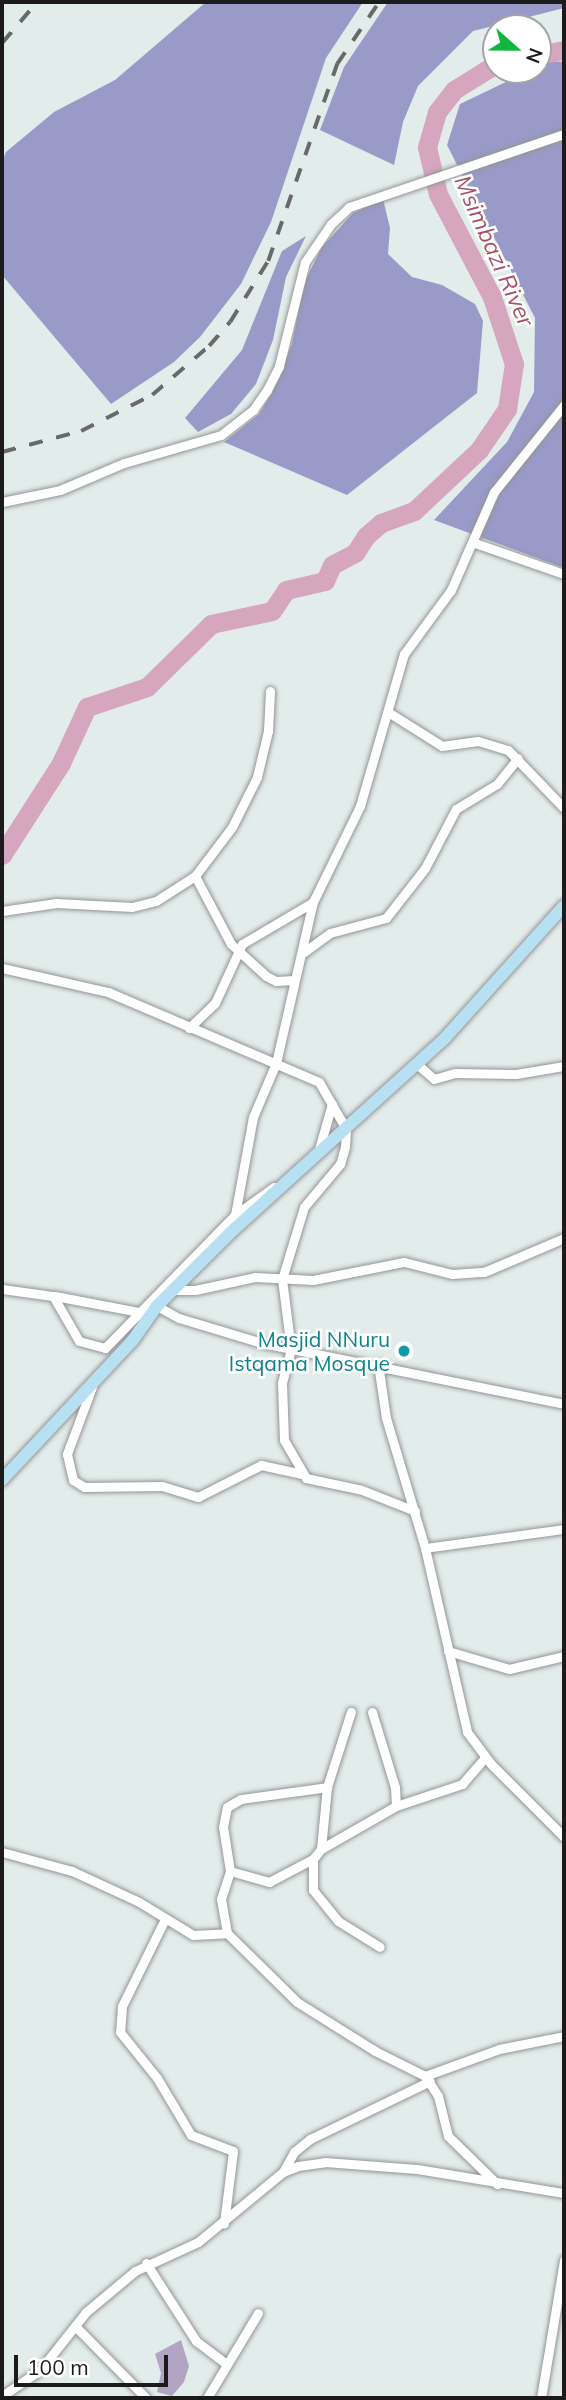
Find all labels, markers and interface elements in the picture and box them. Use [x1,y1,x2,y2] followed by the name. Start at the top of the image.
[482,14,552,84] north arrow
[521,45,549,67] text: N
[448,171,540,331] water label: Msimbazi River
[229,1326,390,1376] place label: Masjid NNuru Istqama Mosque
[396,1343,412,1359] marker: Masjid NNuru Istqama Mosque
[18,2340,172,2384] scale bar
[27,2354,89,2380] text: 100 m

